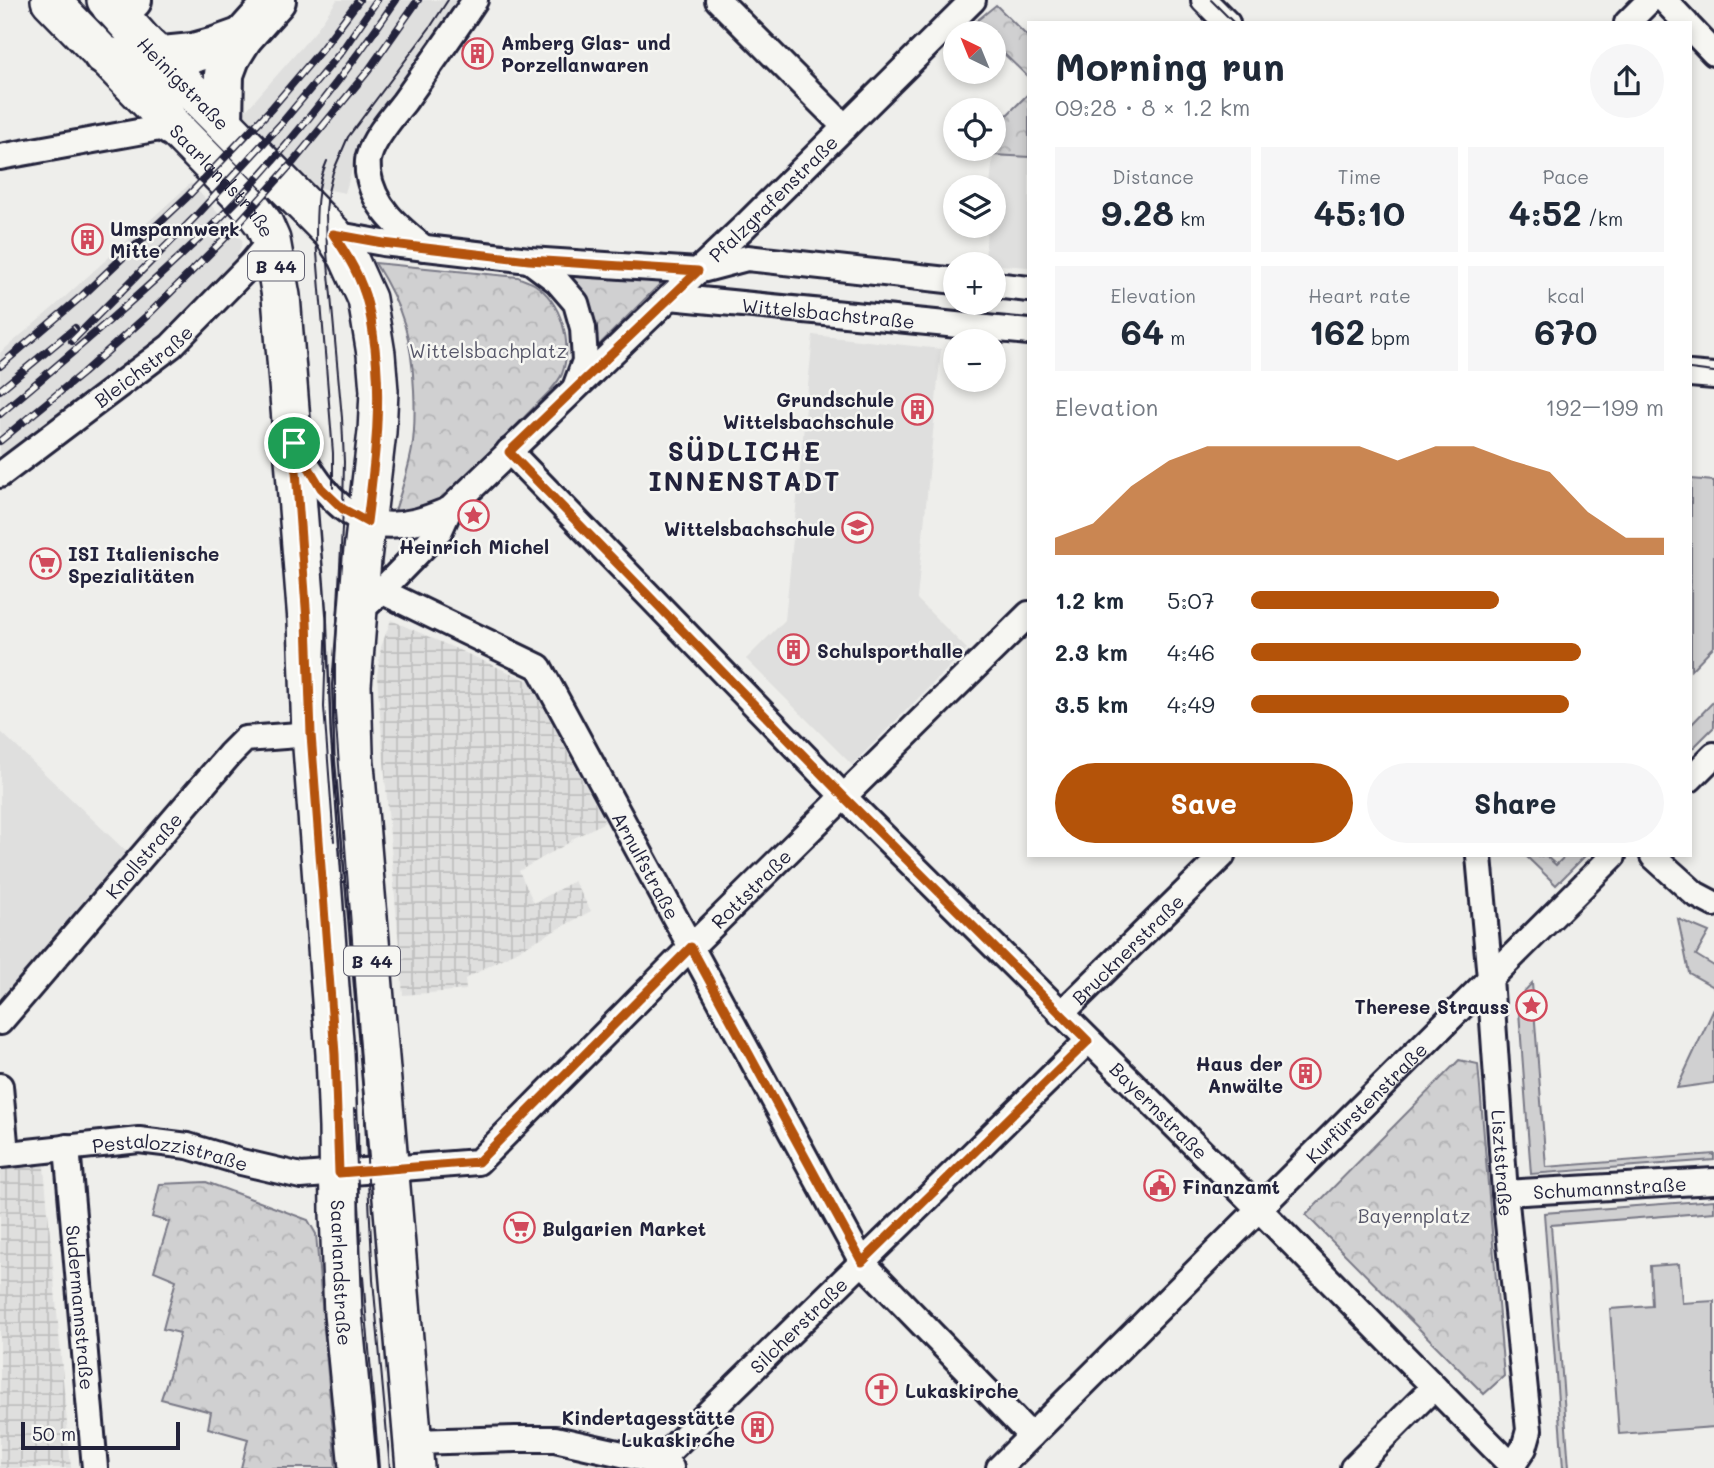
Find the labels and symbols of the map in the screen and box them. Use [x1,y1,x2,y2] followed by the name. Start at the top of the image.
[943,21,1006,84] north arrow
[501,30,670,77] place label: Amberg Glas- und Porzellanwaren
[132,31,235,135] street label: Heinigstraße
[461,36,495,70] building icon: Amberg Glas- und Porzellanwaren
[165,118,281,241] street label: Saarlandstraße
[703,129,843,267] street label: Pfalzgrafenstraße
[110,216,240,263] place label: Umspannwerk Mitte
[70,222,104,256] building icon: Umspannwerk Mitte
[248,252,304,280] road number: B 44
[741,292,916,333] street label: Wittelsbachstraße
[89,319,198,412] street label: Bleichstraße
[409,338,567,363] park label: Wittelsbachplatz
[723,387,894,434] place label: Grundschule Wittelsbachschule
[900,393,934,427] building icon: Grundschule Wittelsbachschule
[264,413,324,473] pin
[649,434,841,498] district label: SÜDLICHE INNENSTADT
[457,498,491,532] place icon: Heinrich Michel
[841,511,875,545] school or university icon: Wittelsbachschule
[664,516,835,541] place label: Wittelsbachschule
[399,534,549,559] place label: Heinrich Michel
[68,541,219,588] place label: ISI Italienische Spezialitäten
[28,547,62,581] supermarket icon: ISI Italienische Spezialitäten
[777,633,811,667] building icon: Schulsporthalle
[817,638,963,663] place label: Schulsporthalle
[99,807,187,903] street label: Knollstraße
[607,807,686,923] street label: Arnulfstraße
[705,843,796,933] street label: Rottstraße
[1066,888,1189,1010] street label: Brucknerstraße
[344,946,400,976] road number: B 44
[1515,989,1549,1023] place icon: Therese Strauss
[1355,994,1509,1019] place label: Therese Strauss
[1300,1036,1432,1168] street label: Kurfürstenstraße
[1195,1051,1283,1098] place label: Haus der Anwälte
[1105,1056,1214,1164] street label: Bayernstraße
[1289,1057,1323,1091] building icon: Haus der Anwälte
[1487,1109,1520,1218] street label: Lisztstraße
[91,1127,250,1176] street label: Pestalozzistraße
[1142,1169,1176,1203] public building icon: Finanzamt
[1532,1170,1687,1204] street label: Schumannstraße
[1182,1174,1280,1199] place label: Finanzamt
[326,1199,358,1347] street label: Saarlandstraße
[1358,1203,1470,1228] park label: Bayernplatz
[502,1211,536,1245] supermarket icon: Bulgarien Market
[542,1216,706,1241] place label: Bulgarien Market
[61,1224,101,1391] street label: Sudermannstraße
[744,1271,852,1378] street label: Silcherstraße
[865,1373,899,1407] church icon: Lukaskirche
[905,1378,1019,1403] place label: Lukaskirche
[562,1405,735,1452] place label: Kindertagesstätte Lukaskirche
[741,1411,775,1445] building icon: Kindertagesstätte Lukaskirche
[21,1419,180,1451] scale bar

